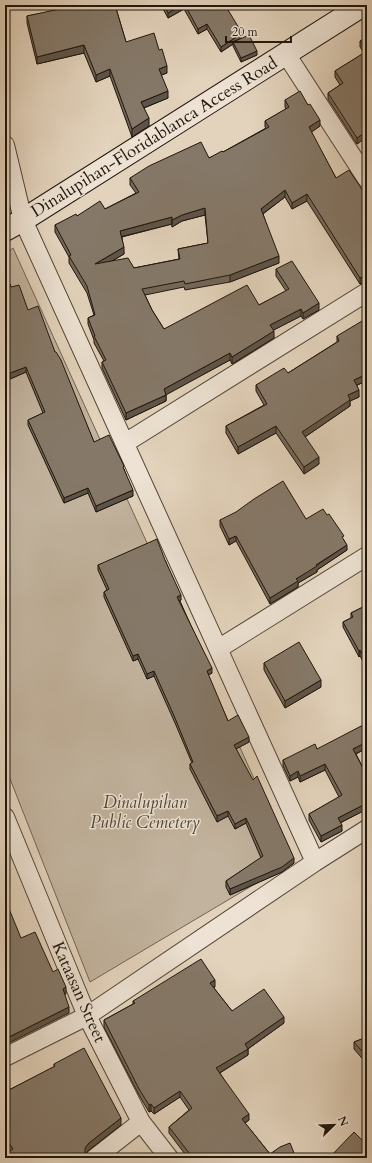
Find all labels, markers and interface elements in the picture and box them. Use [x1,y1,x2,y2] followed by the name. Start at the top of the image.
[226,18,291,44] scale bar
[232,24,259,40] text: 20 m
[26,51,282,223] street label: Dinalupihan-Floridablanca Access Road
[90,791,201,834] park label: Dinalupihan Public Cemetery
[46,938,112,1047] street label: Kataasan Street
[314,1105,354,1145] north arrow
[334,1114,352,1129] text: N

